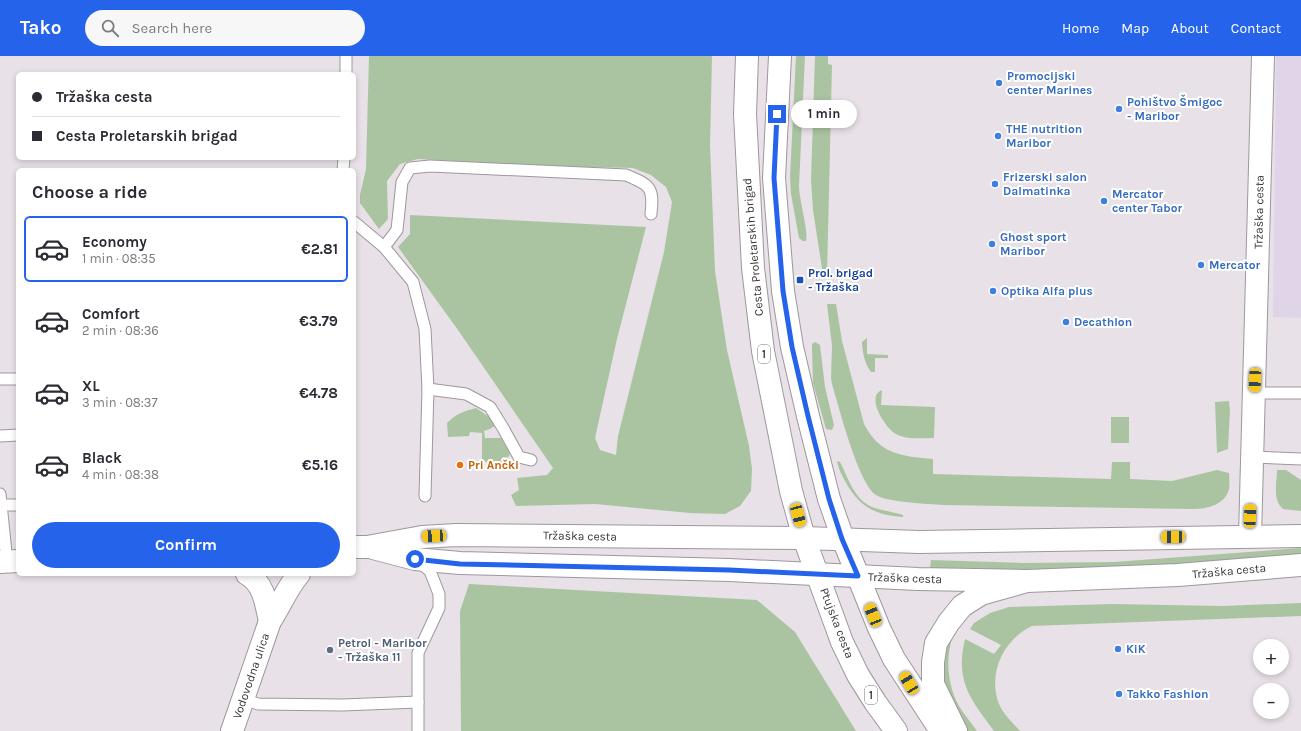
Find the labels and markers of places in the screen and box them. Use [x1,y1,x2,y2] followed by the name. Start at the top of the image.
[1007,69,1092,97] place label: Promocijski center Marines
[994,78,1004,88] marker: Promocijski center Marines
[1127,94,1222,123] place label: Pohištvo Šmigoc - Maribor
[1114,104,1124,114] marker: Pohištvo Šmigoc - Maribor
[1006,122,1082,150] place label: THE nutrition Maribor
[993,131,1003,141] marker: THE nutrition Maribor
[1003,170,1087,198] place label: Frizerski salon Dalmatinka
[990,179,1000,189] marker: Frizerski salon Dalmatinka
[1112,187,1182,215] place label: Mercator center Tabor
[1099,196,1109,206] marker: Mercator center Tabor
[1000,230,1067,258] place label: Ghost sport Maribor
[987,239,997,249] marker: Ghost sport Maribor
[1209,258,1260,272] place label: Mercator
[1196,260,1206,270] marker: Mercator
[808,266,873,294] place label: Prol. brigad - Tržaška
[795,275,805,285] marker: Prol. brigad - Tržaška
[1001,284,1093,298] place label: Optika Alfa plus
[988,286,998,296] marker: Optika Alfa plus
[1074,315,1132,329] place label: Decathlon
[1061,317,1071,327] marker: Decathlon
[468,458,519,472] place label: Pri Ančki
[455,460,465,470] marker: Pri Ančki
[338,636,427,664] place label: Petrol - Maribor - Tržaška 11
[1126,642,1146,656] place label: KiK
[1113,644,1123,654] marker: KiK
[325,645,335,655] marker: Petrol - Maribor - Tržaška 11
[1127,687,1209,701] place label: Takko Fashion
[1114,689,1124,699] marker: Takko Fashion

